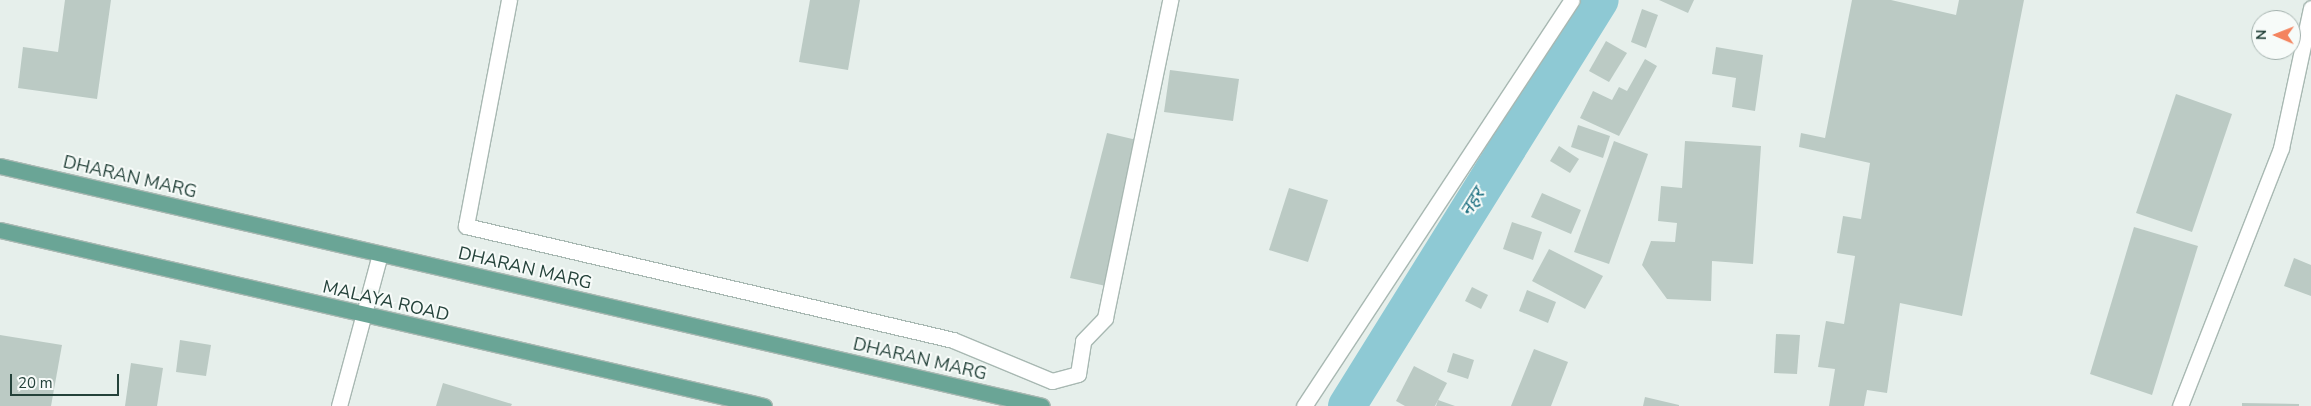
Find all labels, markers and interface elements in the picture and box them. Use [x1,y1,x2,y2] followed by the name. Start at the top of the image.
[2251,10,2301,60] north arrow
[2252,29,2271,40] text: N
[61,151,199,203] street label: DHARAN MARG
[1456,185,1490,221] water label: नहर
[456,242,594,294] street label: DHARAN MARG
[321,276,451,326] street label: MALAYA ROAD
[851,333,989,385] street label: DHARAN MARG
[12,364,121,396] scale bar
[18,373,53,393] text: 20 m

